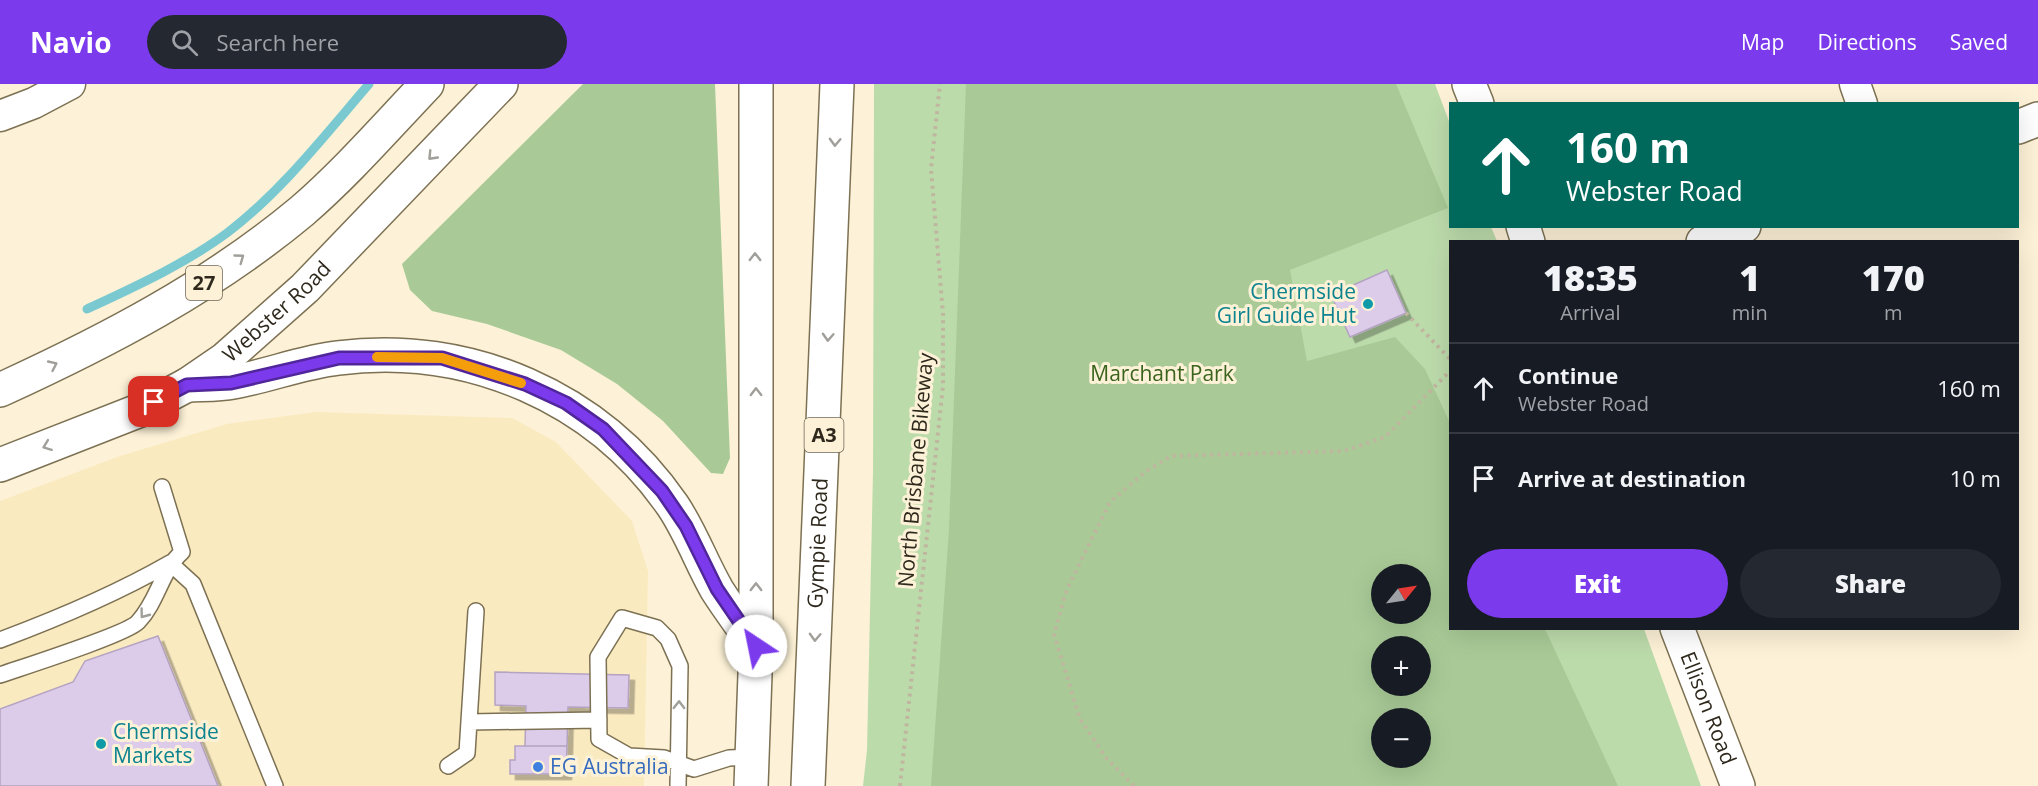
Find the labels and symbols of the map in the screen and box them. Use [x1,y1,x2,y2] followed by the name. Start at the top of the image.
[829,138,841,147] one-way arrow
[429,148,440,159] one-way arrow
[749,252,761,261] one-way arrow
[216,254,337,368] street label: Webster Road
[234,254,245,265] one-way arrow
[186,266,222,300] road number: 27
[1217,277,1356,329] place label: Chermside Girl Guide Hut
[1361,297,1375,311] marker: Chermside Girl Guide Hut
[822,333,835,342] one-way arrow
[891,351,939,588] street label: North Brisbane Bikeway
[1090,359,1234,387] park label: Marchant Park
[47,361,58,373] one-way arrow
[128,376,179,427] pin
[750,388,762,397] one-way arrow
[804,418,844,452] road number: A3
[43,439,53,452] one-way arrow
[800,477,834,609] street label: Gympie Road
[1371,564,1431,624] north arrow
[750,583,762,592] one-way arrow
[140,608,151,619] one-way arrow
[724,614,788,678] position arrow
[809,633,822,642] one-way arrow
[1674,647,1743,768] street label: Ellison Road
[673,700,686,709] one-way arrow
[113,717,219,769] place label: Chermside Markets
[94,737,108,751] marker: Chermside Markets
[550,752,669,780] place label: EG Australia
[531,760,545,774] marker: EG Australia

